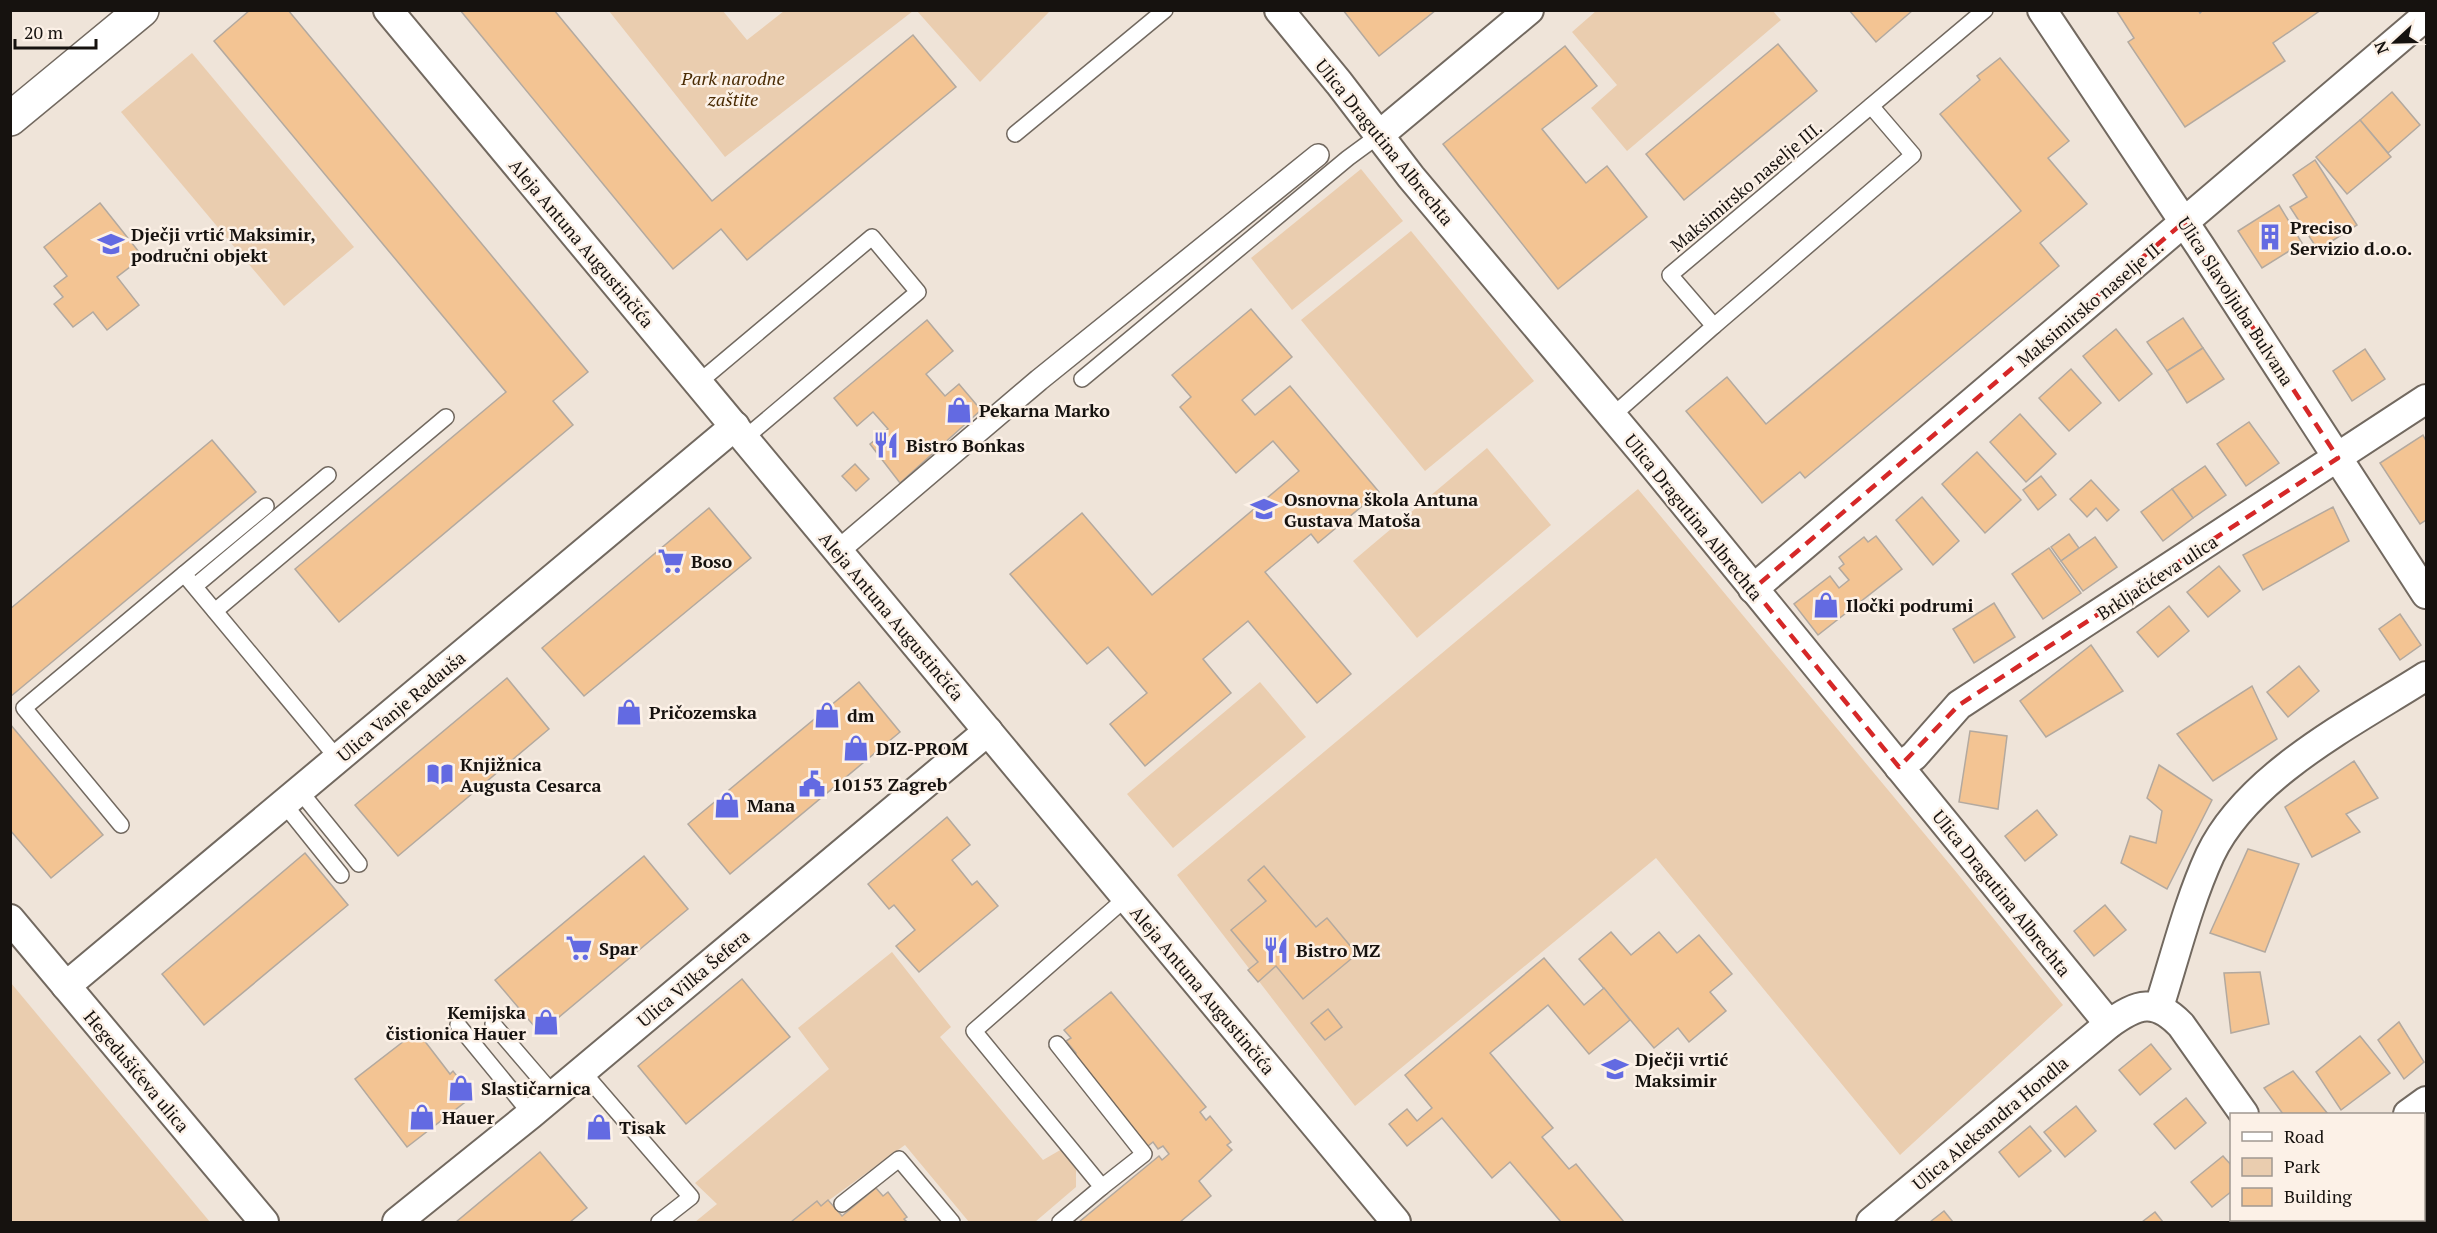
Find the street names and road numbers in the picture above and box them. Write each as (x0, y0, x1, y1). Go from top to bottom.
street label: Ulica Dragutina Albrechta (1310, 54, 1460, 230)
street label: Maksimirsko naselje III. (1665, 115, 1827, 257)
street label: Aleja Antuna Augustinčića (504, 154, 660, 332)
street label: Ulica Slavoljuba Bulvana (2172, 212, 2300, 390)
street label: Maksimirsko naselje II. (2012, 234, 2168, 372)
street label: Ulica Dragutina Albrechta (1619, 429, 1769, 605)
street label: Aleja Antuna Augustinčića (814, 527, 970, 705)
street label: Brkljačićeva ulica (2092, 529, 2222, 625)
street label: Ulica Vanje Radauša (332, 645, 470, 767)
street label: Ulica Dragutina Albrechta (1927, 805, 2077, 981)
street label: Aleja Antuna Augustinčića (1125, 901, 1281, 1079)
street label: Ulica Vilka Šefera (632, 924, 754, 1032)
street label: Hegedušićeva ulica (79, 1005, 195, 1137)
street label: Ulica Aleksandra Hondla (1907, 1051, 2073, 1195)

